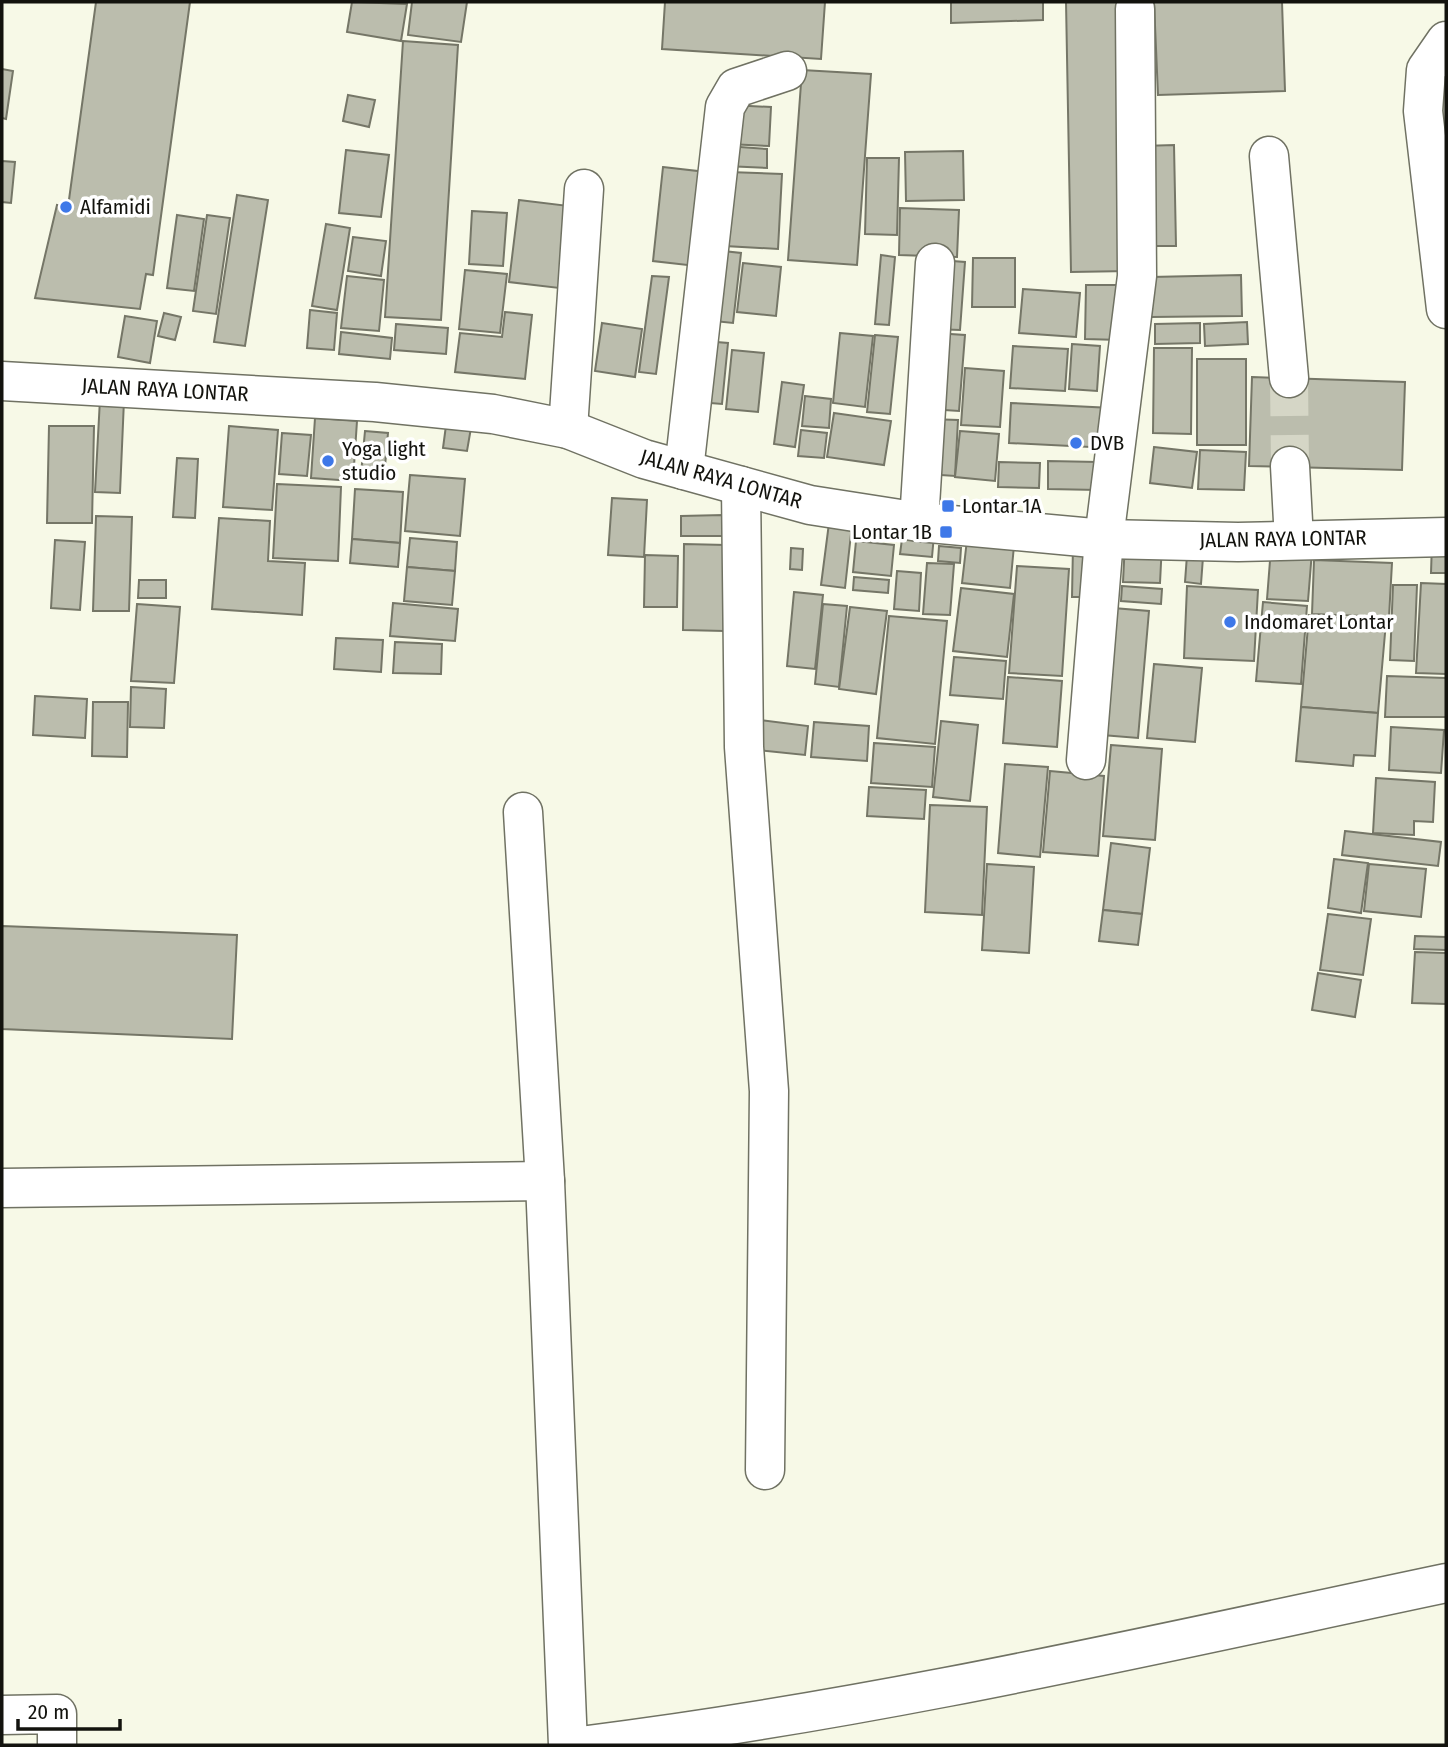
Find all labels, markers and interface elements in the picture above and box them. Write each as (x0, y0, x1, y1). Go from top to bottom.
place label: Alfamidi (80, 194, 151, 220)
marker: Alfamidi (58, 199, 74, 215)
street label: JALAN RAYA LONTAR (81, 373, 250, 407)
place label: DVB (1090, 430, 1124, 456)
marker: DVB (1068, 435, 1084, 451)
place label: Yoga light studio (342, 436, 426, 486)
street label: JALAN RAYA LONTAR (637, 443, 805, 515)
marker: Yoga light studio (320, 453, 336, 469)
place label: Lontar 1A (962, 493, 1041, 519)
marker: Lontar 1A (940, 498, 956, 514)
place label: Lontar 1B (852, 519, 932, 545)
marker: Lontar 1B (938, 524, 954, 540)
street label: JALAN RAYA LONTAR (1199, 525, 1367, 553)
place label: Indomaret Lontar (1244, 609, 1394, 635)
marker: Indomaret Lontar (1222, 614, 1238, 630)
scale bar (18, 1688, 119, 1732)
text: 20 m (28, 1699, 69, 1725)

